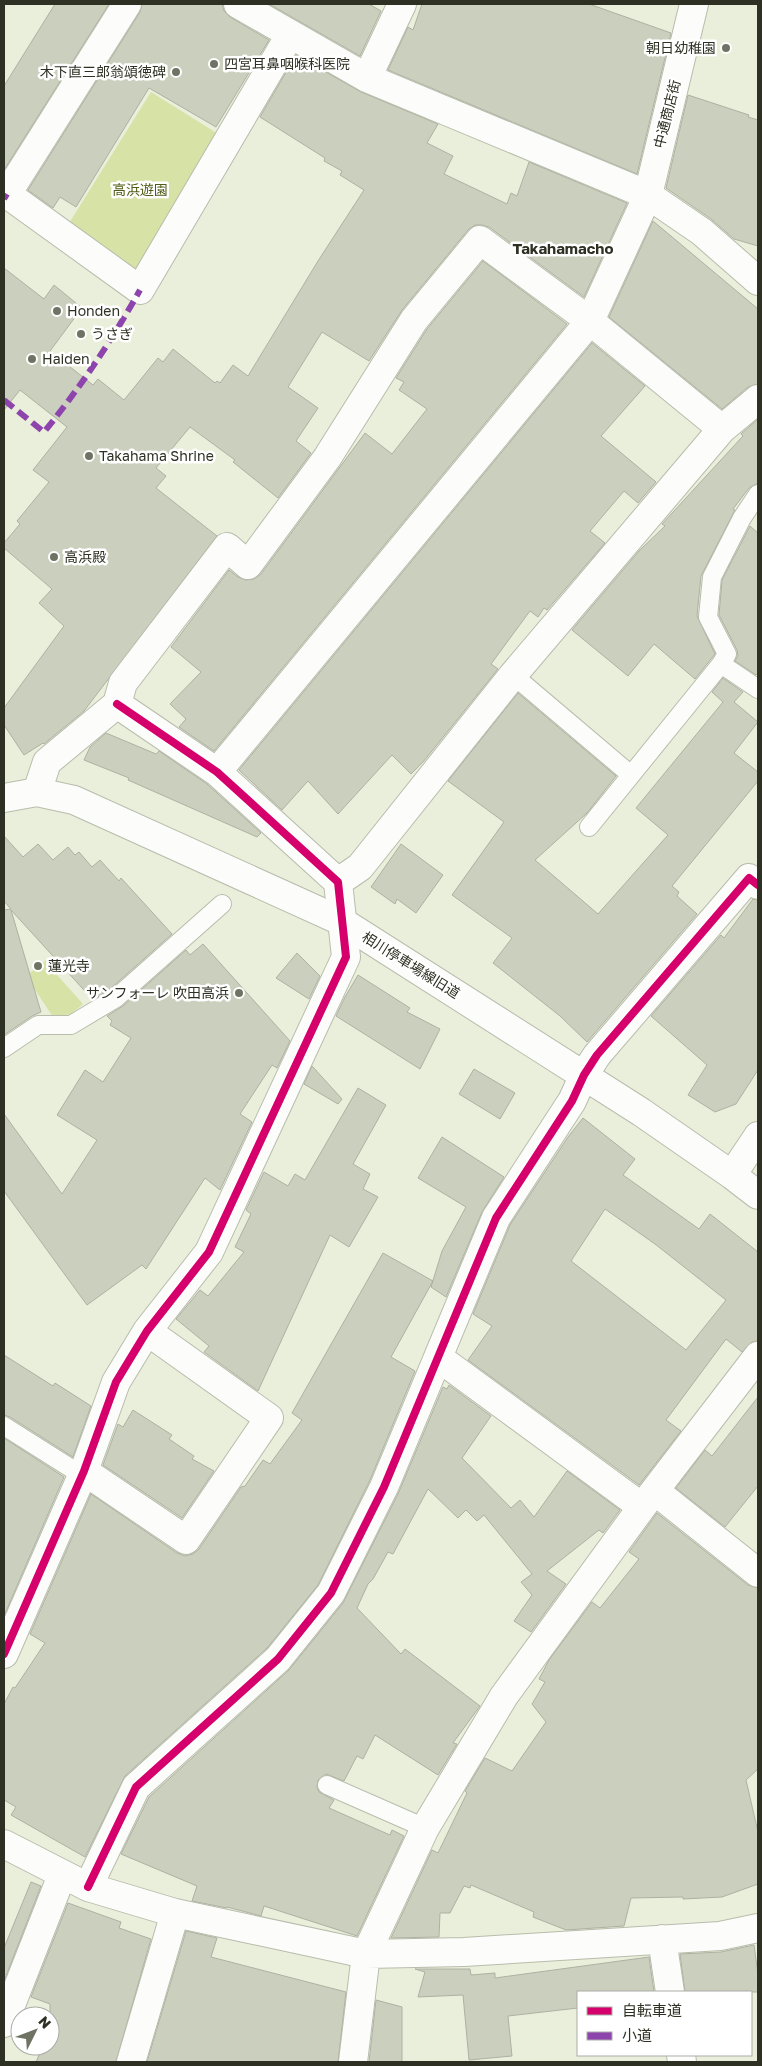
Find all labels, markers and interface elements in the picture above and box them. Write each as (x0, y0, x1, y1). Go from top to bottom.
place label: 朝日幼稚園 (646, 39, 716, 56)
marker: 朝日幼稚園 (720, 42, 732, 54)
place label: 四宮耳鼻咽喉科医院 (224, 55, 350, 72)
marker: 四宮耳鼻咽喉科医院 (208, 58, 220, 70)
place label: 木下直三郎翁頌徳碑 (40, 63, 166, 80)
marker: 木下直三郎翁頌徳碑 (170, 66, 182, 78)
street label: 中通商店街 (650, 78, 683, 150)
park label: 高浜遊園 (112, 181, 168, 198)
district label: Takahamacho (513, 239, 613, 257)
place label: Honden (67, 302, 120, 319)
marker: Honden (51, 305, 63, 317)
place label: うさぎ (91, 325, 133, 342)
marker: うさぎ (75, 328, 87, 340)
place label: Haiden (42, 350, 90, 367)
marker: Haiden (26, 353, 38, 365)
place label: Takahama Shrine (99, 447, 214, 464)
marker: Takahama Shrine (83, 450, 95, 462)
place label: 高浜殿 (64, 548, 106, 565)
marker: 高浜殿 (48, 551, 60, 563)
street label: 相川停車場線旧道 (359, 928, 463, 1001)
place label: 蓮光寺 (48, 957, 90, 974)
marker: 蓮光寺 (32, 960, 44, 972)
place label: サンフォーレ 吹田高浜 (86, 984, 229, 1001)
marker: サンフォーレ 吹田高浜 (233, 987, 245, 999)
legend (577, 1991, 752, 2056)
text: 自転車道 (622, 2001, 682, 2019)
north arrow (10, 2006, 60, 2056)
text: N (35, 2012, 55, 2032)
text: 小道 (622, 2026, 652, 2044)

